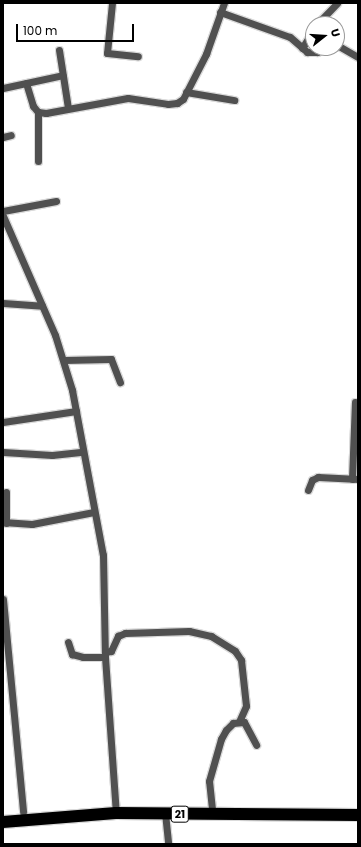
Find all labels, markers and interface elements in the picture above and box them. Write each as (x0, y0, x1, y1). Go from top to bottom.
scale bar (18, 16, 136, 42)
north arrow (305, 16, 345, 56)
text: 100 m (23, 22, 57, 39)
text: U (327, 27, 344, 39)
road number: 21 (170, 805, 190, 823)

